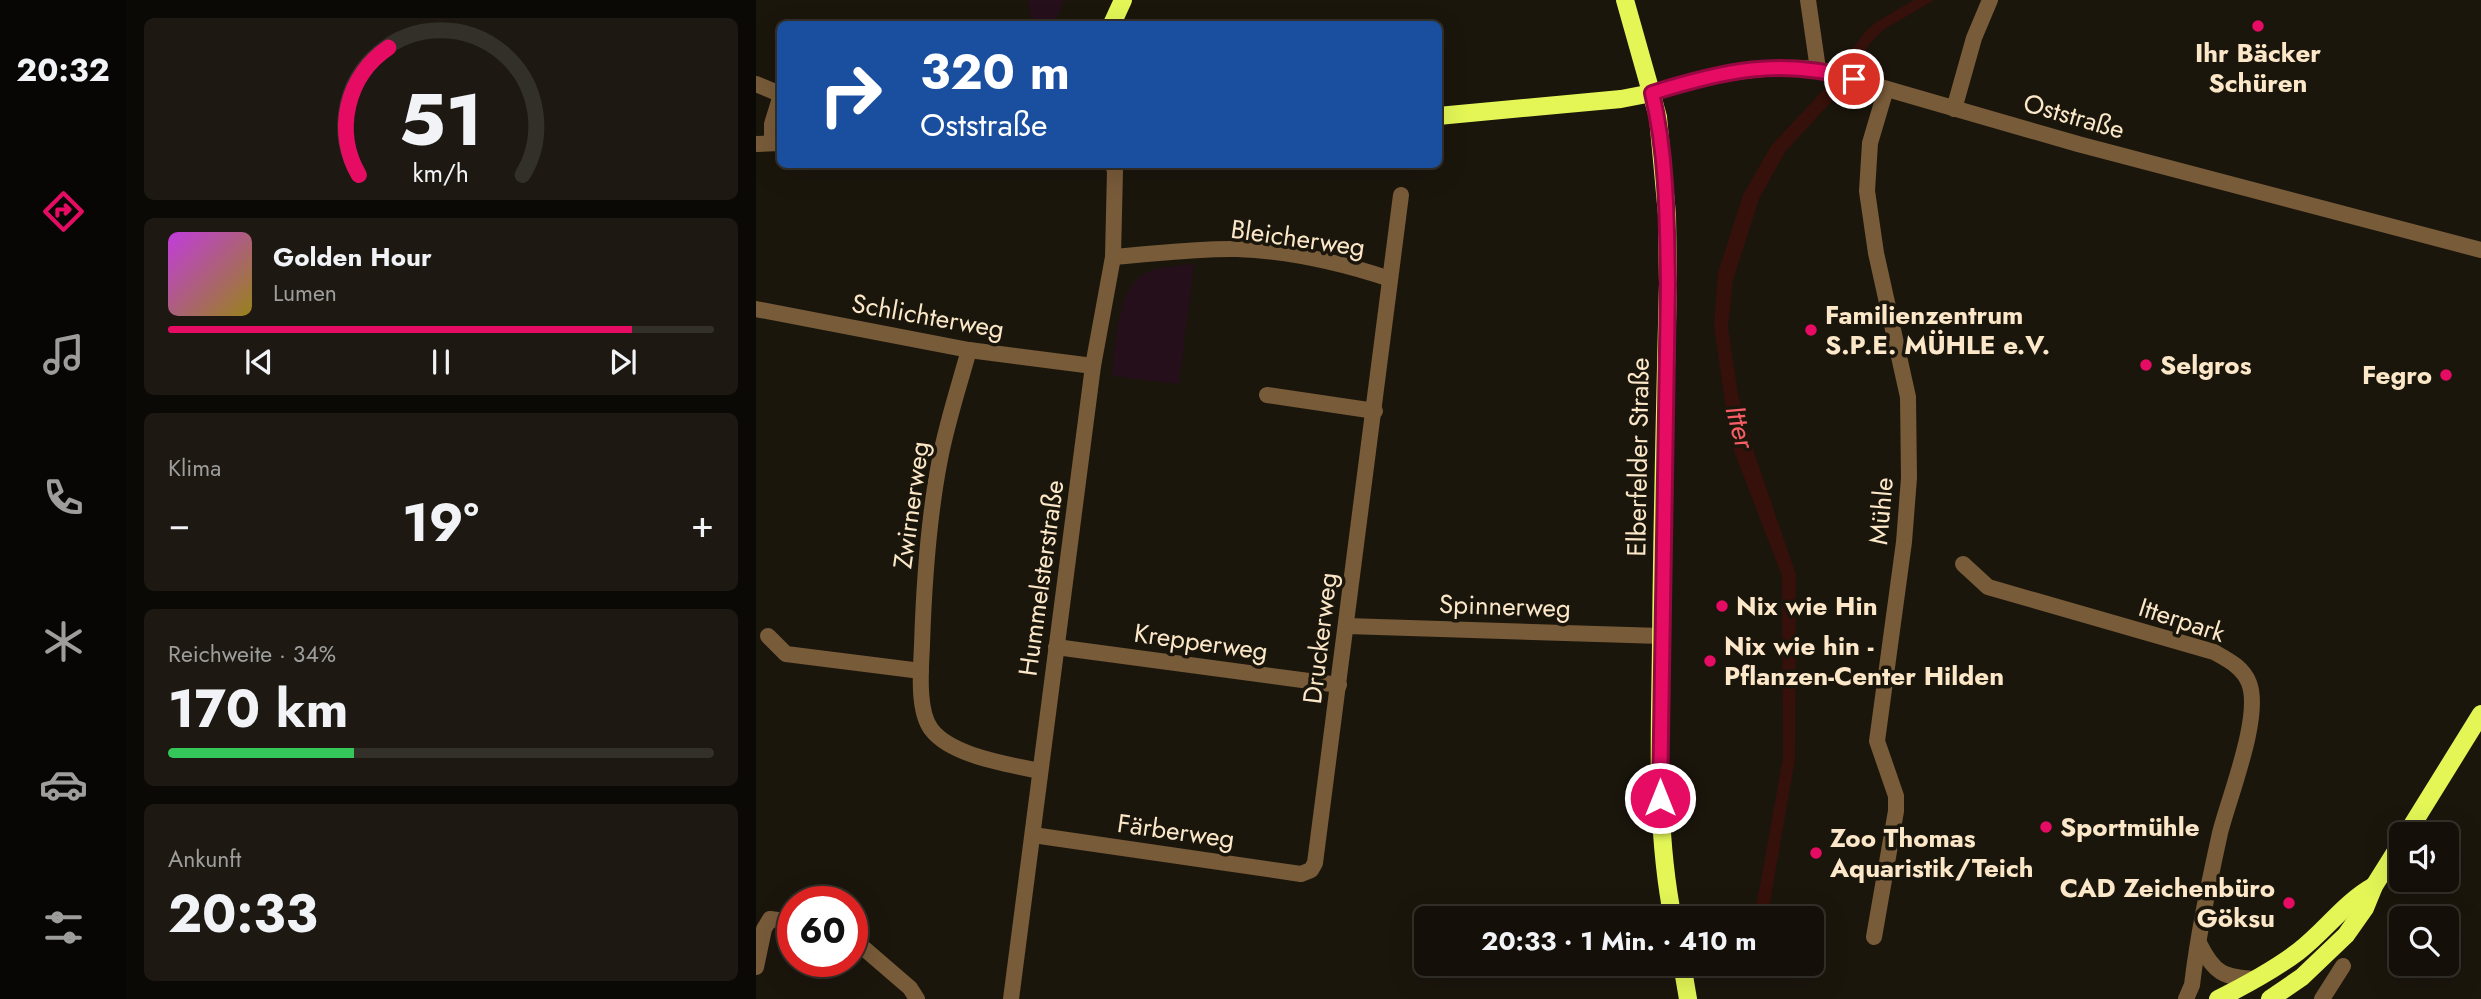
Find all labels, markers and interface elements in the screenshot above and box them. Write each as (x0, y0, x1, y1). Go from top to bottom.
marker: Ihr Bäcker Schüren (2250, 18, 2266, 34)
place label: Ihr Bäcker Schüren (2195, 34, 2321, 102)
text: 320 m (920, 37, 1070, 107)
text: 20:32 (16, 47, 110, 93)
icon: right (805, 49, 896, 140)
pin (1824, 49, 1884, 109)
icon: arrive (1835, 60, 1873, 98)
text: 51 (399, 67, 483, 172)
street label: Oststraße (2019, 83, 2129, 149)
text: Oststraße (920, 102, 1047, 148)
text: km/h (413, 155, 469, 191)
icon: directions (39, 187, 88, 236)
street label: Bleicherweg (1228, 210, 1368, 266)
text: Golden Hour (273, 238, 432, 276)
text: Lumen (273, 276, 337, 310)
street label: Schlichterweg (849, 284, 1007, 348)
place label: Familienzentrum S.P.E. MÜHLE e.V. (1825, 296, 2050, 364)
marker: Familienzentrum S.P.E. MÜHLE e.V. (1803, 322, 1819, 338)
icon: music (39, 330, 88, 379)
icon: previous (240, 343, 278, 381)
icon: pause (422, 343, 460, 381)
icon: next (604, 343, 642, 381)
place label: Selgros (2160, 346, 2252, 384)
place label: Fegro (2362, 356, 2432, 394)
street label: Elberfelder Straße (1617, 357, 1659, 557)
marker: Selgros (2138, 357, 2154, 373)
marker: Fegro (2438, 367, 2454, 383)
water label: Itter (1715, 401, 1766, 455)
street label: Zwirnerweg (883, 439, 939, 571)
text: Klima (168, 451, 221, 485)
icon: phone (39, 473, 88, 522)
street label: Mühle (1859, 476, 1903, 546)
street label: Hummelsterstraße (1008, 478, 1074, 678)
text: 19° (402, 485, 479, 561)
text: − (168, 496, 190, 551)
text: + (691, 496, 714, 551)
street label: Druckerweg (1293, 570, 1347, 706)
street label: Spinnerweg (1439, 585, 1571, 627)
place label: Nix wie Hin (1736, 587, 1878, 625)
street label: Itterpark (2134, 588, 2231, 652)
marker: Nix wie Hin (1714, 598, 1730, 614)
street label: Krepperweg (1132, 614, 1270, 670)
icon: climate (39, 617, 88, 666)
place label: Nix wie hin - Pflanzen-Center Hilden (1724, 627, 2004, 695)
text: Reichweite · 34% (168, 637, 336, 671)
marker: Nix wie hin - Pflanzen-Center Hilden (1702, 653, 1718, 669)
text: 170 km (168, 671, 349, 747)
icon: car (39, 760, 88, 809)
position arrow (1623, 761, 1697, 835)
street label: Färberweg (1115, 804, 1237, 858)
place label: Sportmühle (2060, 808, 2200, 846)
place label: Zoo Thomas Aquaristik/Teich (1829, 819, 2034, 887)
marker: Sportmühle (2038, 819, 2054, 835)
map controls (2389, 822, 2459, 976)
button: sound (2389, 822, 2459, 892)
text: Ankunft (168, 842, 241, 876)
marker: Zoo Thomas Aquaristik/Teich (1808, 845, 1824, 861)
place label: CAD Zeichenbüro Göksu (2060, 869, 2275, 937)
text: 20:33 (168, 876, 318, 952)
speed limit sign: 60 (777, 886, 868, 977)
marker: CAD Zeichenbüro Göksu (2281, 895, 2297, 911)
icon: filters (39, 903, 88, 952)
button: search (2389, 906, 2459, 976)
text: 20:33 · 1 Min. · 410 m (1481, 922, 1757, 960)

